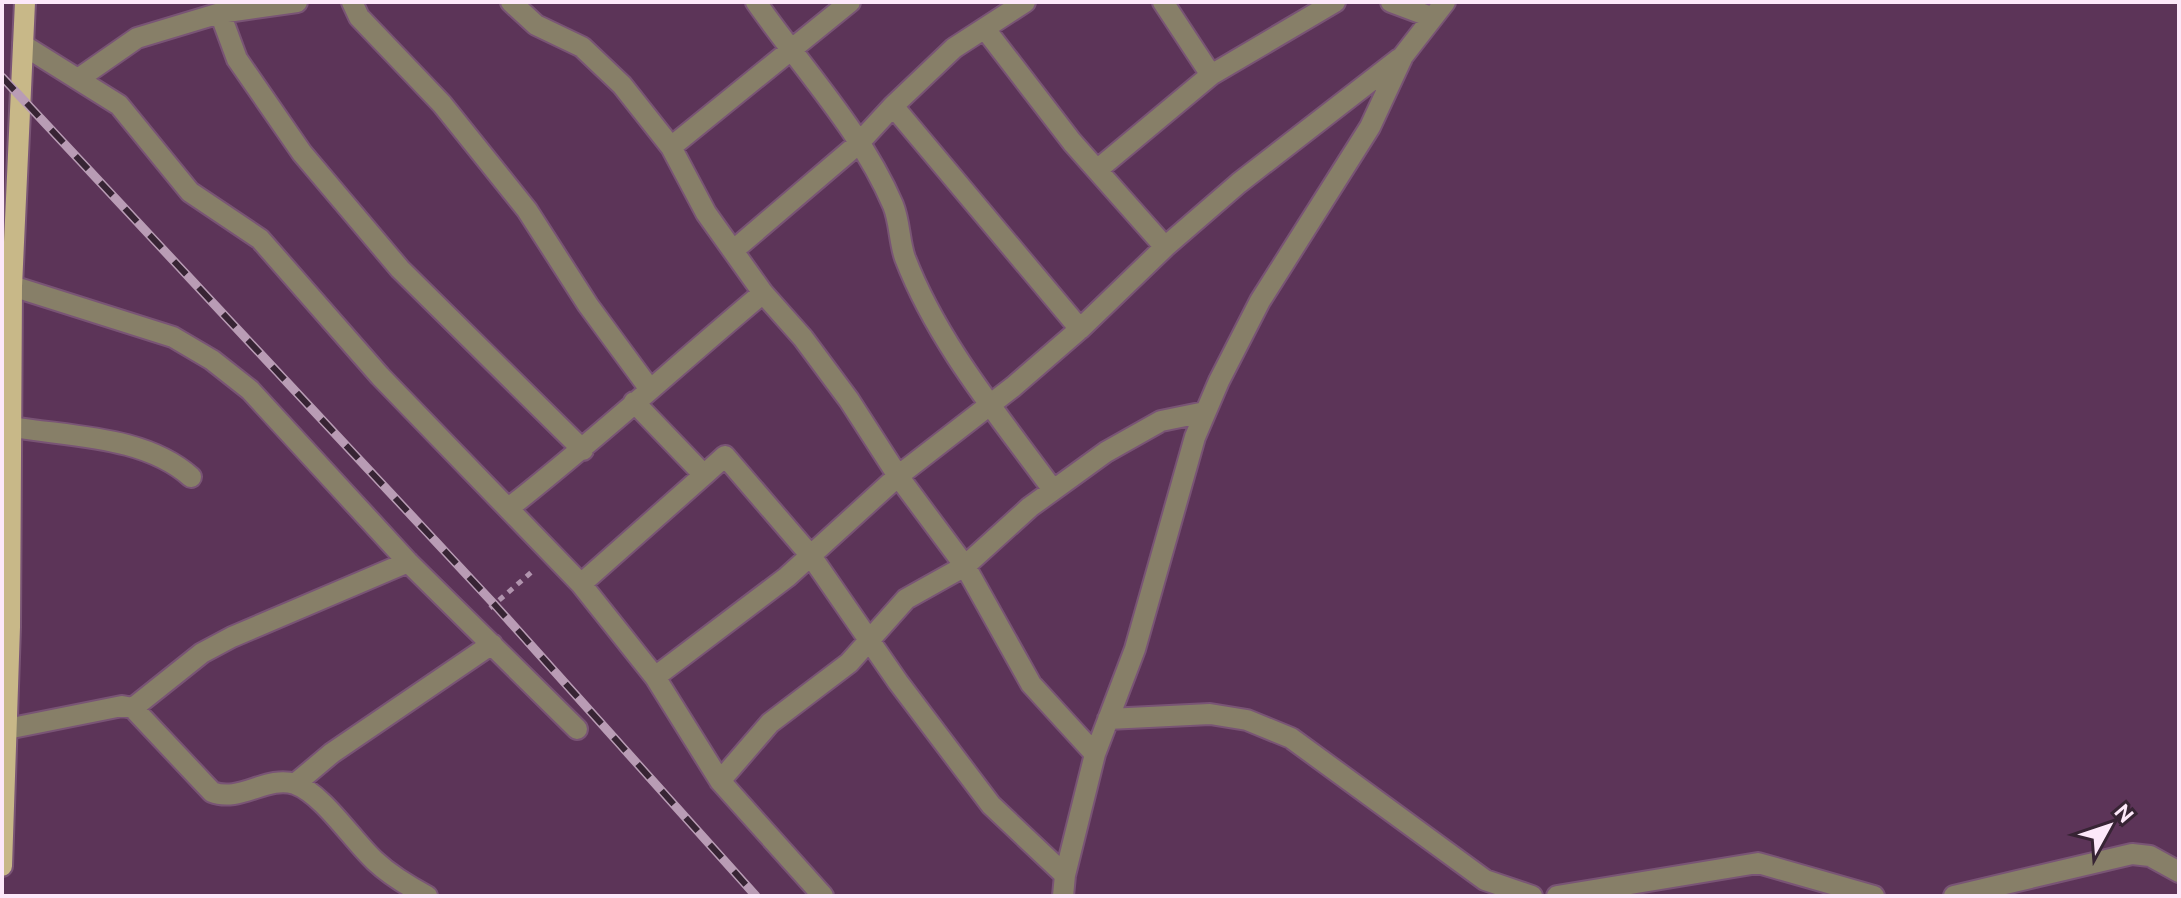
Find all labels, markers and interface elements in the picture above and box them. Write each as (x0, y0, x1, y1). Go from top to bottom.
north arrow (2069, 786, 2149, 866)
text: N (2110, 798, 2140, 827)

